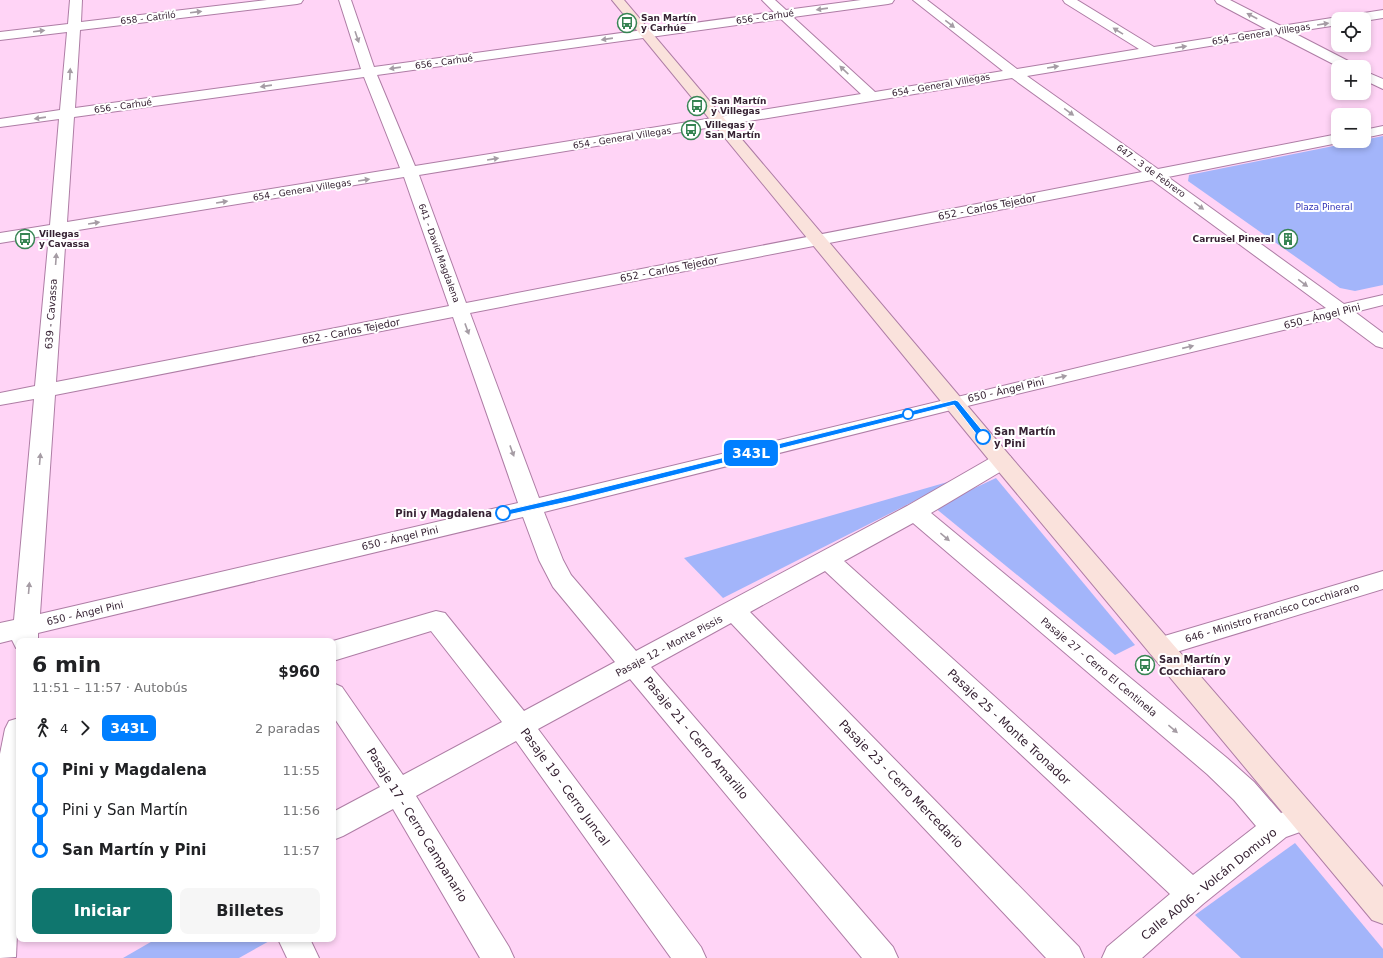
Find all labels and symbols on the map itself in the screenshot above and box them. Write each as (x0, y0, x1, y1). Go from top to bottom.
one-way arrow (816, 6, 828, 12)
street label: 656 - Carhué (735, 8, 795, 26)
one-way arrow (190, 9, 202, 16)
street label: 658 - Catriló (120, 10, 177, 26)
bus stop icon: San Martín y Carhúe (616, 12, 638, 34)
place label: San Martín y Carhúe (641, 13, 696, 33)
one-way arrow (1246, 13, 1258, 20)
one-way arrow (945, 20, 956, 28)
one-way arrow (1317, 20, 1329, 26)
street label: 654 - General Villegas (1211, 21, 1311, 47)
one-way arrow (1112, 27, 1123, 34)
one-way arrow (33, 28, 45, 35)
one-way arrow (354, 31, 360, 43)
one-way arrow (601, 36, 613, 42)
one-way arrow (1175, 43, 1187, 49)
street label: 656 - Carhué (414, 53, 474, 71)
one-way arrow (1047, 64, 1059, 70)
one-way arrow (389, 65, 401, 71)
one-way arrow (839, 66, 848, 75)
one-way arrow (67, 67, 73, 80)
street label: 654 - General Villegas (891, 71, 991, 99)
one-way arrow (260, 83, 272, 89)
bus stop icon: San Martín y Villegas (686, 95, 708, 117)
place label: San Martín y Villegas (711, 96, 766, 116)
street label: 656 - Carhué (93, 97, 153, 115)
one-way arrow (1063, 108, 1074, 116)
one-way arrow (34, 115, 46, 121)
bus stop icon: Villegas y San Martín (680, 119, 702, 141)
place label: Villegas y San Martín (705, 120, 760, 140)
street label: 654 - General Villegas (572, 125, 672, 151)
street label: 647 - 3 de Febrero (1115, 143, 1188, 200)
one-way arrow (487, 156, 499, 162)
street label: 654 - General Villegas (252, 177, 352, 203)
one-way arrow (358, 177, 370, 183)
street label: 652 - Carlos Tejedor (937, 192, 1038, 222)
one-way arrow (216, 199, 228, 205)
street label: 641 - David Magdalena (416, 202, 462, 304)
one-way arrow (1193, 202, 1204, 210)
park label: Plaza Pineral (1295, 202, 1353, 212)
one-way arrow (88, 220, 100, 226)
bus stop icon: Villegas y Cavassa (14, 228, 36, 250)
building icon: Carrusel Pineral (1277, 228, 1299, 250)
place label: Villegas y Cavassa (39, 229, 89, 249)
place label: Carrusel Pineral (1193, 234, 1274, 244)
one-way arrow (52, 253, 59, 265)
street label: 652 - Carlos Tejedor (619, 254, 720, 284)
street label: 639 - Cavassa (43, 278, 59, 350)
one-way arrow (1298, 279, 1308, 287)
street label: 650 - Ángel Pini (1282, 300, 1361, 331)
street label: 652 - Carlos Tejedor (301, 316, 402, 346)
one-way arrow (464, 323, 470, 335)
one-way arrow (1182, 344, 1194, 350)
one-way arrow (1055, 374, 1068, 380)
street label: 650 - Ángel Pini (966, 375, 1045, 404)
unlabelled marker (902, 408, 914, 420)
place label: San Martín y Pini (994, 426, 1056, 449)
marker: San Martín y Pini (975, 429, 991, 445)
line badge: 343L (723, 440, 779, 466)
one-way arrow (509, 445, 515, 457)
one-way arrow (36, 453, 43, 465)
marker: Pini y Magdalena (495, 505, 511, 521)
place label: Pini y Magdalena (395, 508, 492, 519)
street label: 650 - Ángel Pini (360, 523, 439, 552)
one-way arrow (939, 533, 950, 542)
street label: 646 - Ministro Francisco Cocchiararo (1184, 581, 1360, 645)
one-way arrow (26, 582, 32, 594)
street label: 650 - Ángel Pini (45, 598, 124, 627)
street label: Pasaje 12 - Monte Pissis (614, 613, 724, 679)
street label: Pasaje 27 - Cerro El Centinela (1039, 615, 1159, 719)
bus stop icon: San Martín y Cocchiararo (1134, 654, 1156, 676)
place label: San Martín y Cocchiararo (1159, 654, 1231, 677)
street label: Pasaje 25 - Monte Tronador (945, 666, 1073, 788)
street label: Pasaje 21 - Cerro Amarillo (641, 674, 751, 802)
street label: Pasaje 23 - Cerro Mercedario (836, 717, 966, 851)
one-way arrow (1167, 725, 1178, 734)
street label: Pasaje 19 - Cerro Juncal (518, 726, 612, 848)
street label: Pasaje 17 - Cerro Campanario (364, 746, 470, 904)
street label: Calle A006 - Volcán Domuyo (1138, 825, 1280, 943)

